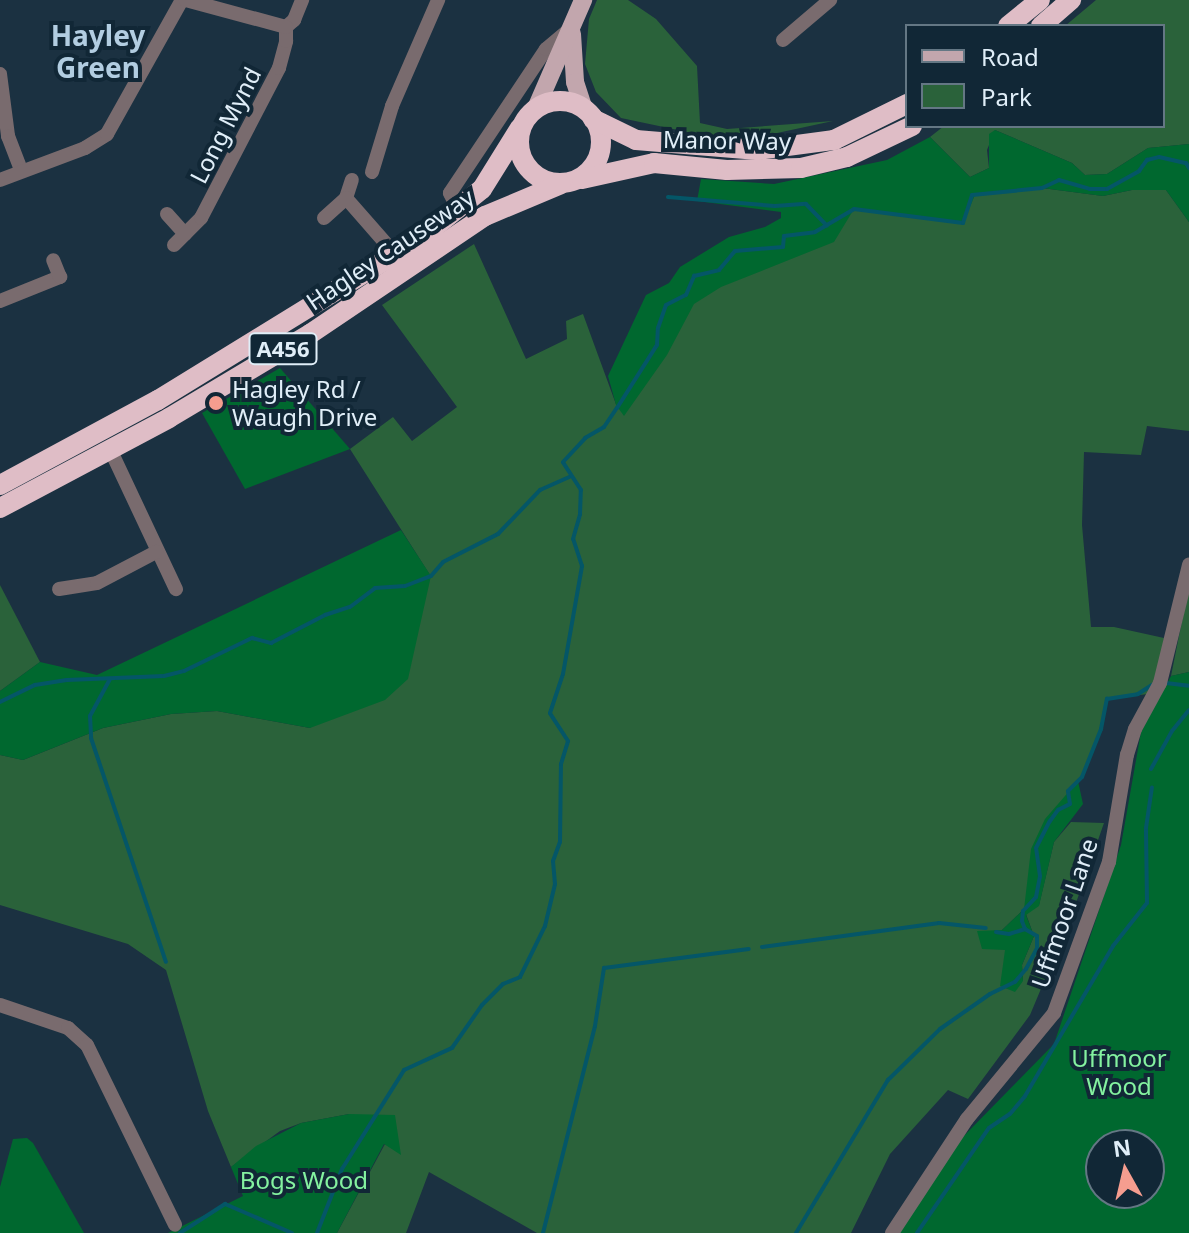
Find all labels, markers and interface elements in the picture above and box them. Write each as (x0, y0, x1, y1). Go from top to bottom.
district label: Hayley Green (51, 18, 145, 84)
legend (905, 24, 1165, 128)
text: Road (981, 40, 1039, 73)
street label: Long Mynd (183, 62, 267, 188)
text: Park (981, 80, 1032, 113)
street label: Manor Way (663, 124, 791, 156)
street label: Hagley Causeway (301, 182, 479, 316)
road number: A456 (247, 331, 319, 367)
place label: Hagley Rd / Waugh Drive (232, 375, 377, 431)
marker: Hagley Rd / Waugh Drive (207, 394, 225, 412)
street label: Uffmoor Lane (1025, 835, 1103, 991)
park label: Uffmoor Wood (1071, 1044, 1167, 1100)
north arrow (1085, 1129, 1165, 1209)
text: N (1111, 1131, 1133, 1163)
park label: Bogs Wood (240, 1166, 368, 1194)

